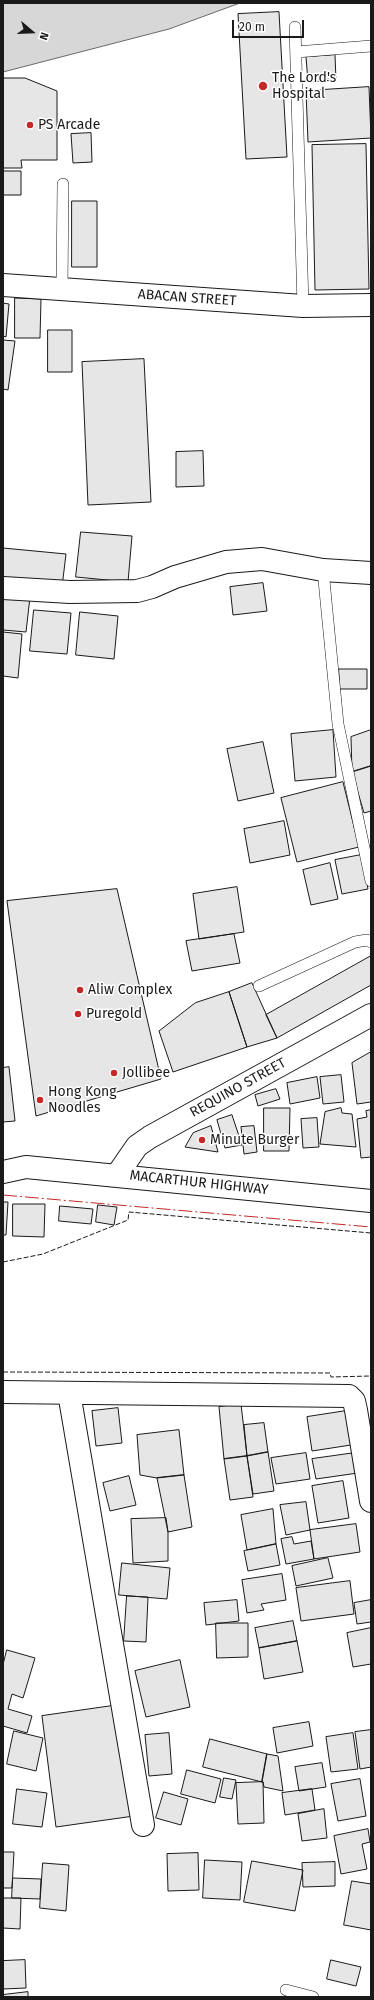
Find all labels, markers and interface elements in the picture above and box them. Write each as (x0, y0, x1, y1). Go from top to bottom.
north arrow (12, 12, 52, 52)
scale bar (234, 12, 306, 38)
text: 20 m (239, 20, 265, 34)
text: N (36, 30, 51, 42)
place label: The Lord's Hospital (272, 70, 336, 102)
marker: The Lord's Hospital (257, 80, 269, 92)
place label: PS Arcade (38, 117, 100, 133)
marker: PS Arcade (25, 120, 35, 130)
street label: ABACAN STREET (137, 286, 237, 310)
place label: Aliw Complex (88, 982, 172, 998)
marker: Aliw Complex (75, 985, 85, 995)
place label: Puregold (86, 1006, 142, 1022)
marker: Puregold (73, 1009, 83, 1019)
street label: REQUINO STREET (187, 1055, 289, 1121)
place label: Jollibee (122, 1065, 170, 1081)
marker: Jollibee (109, 1068, 119, 1078)
place label: Hong Kong Noodles (48, 1084, 117, 1116)
marker: Hong Kong Noodles (35, 1095, 45, 1105)
place label: Minute Burger (210, 1132, 299, 1148)
marker: Minute Burger (197, 1135, 207, 1145)
street label: MACARTHUR HIGHWAY (129, 1167, 269, 1199)

